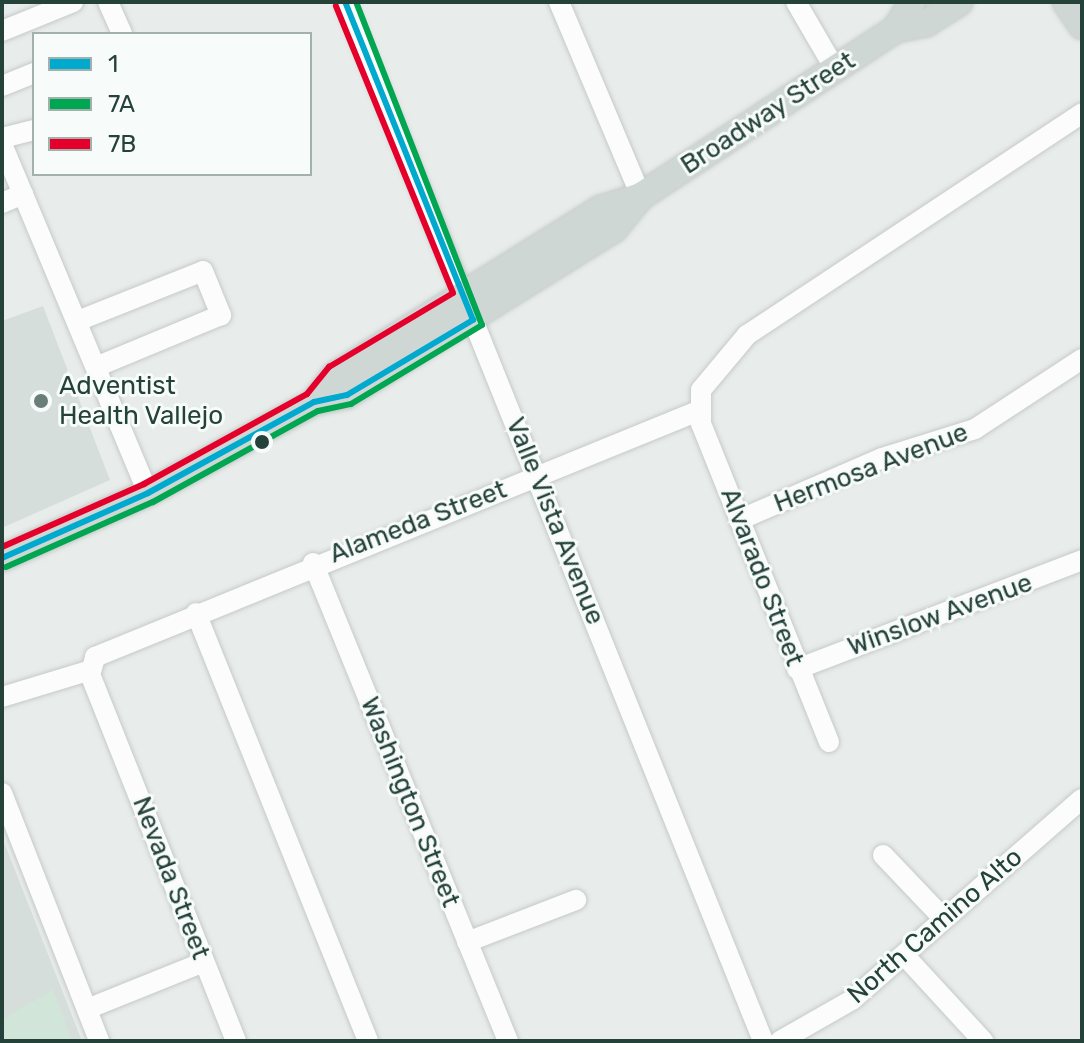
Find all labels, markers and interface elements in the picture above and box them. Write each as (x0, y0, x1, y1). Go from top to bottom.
legend (32, 32, 312, 176)
street label: Broadway Street (675, 45, 861, 181)
text: 1 (108, 50, 118, 78)
text: 7A (108, 90, 135, 118)
text: 7B (108, 130, 136, 158)
place label: Adventist Health Vallejo (59, 370, 224, 432)
marker: Adventist Health Vallejo (30, 390, 52, 412)
street label: Valle Vista Avenue (499, 412, 611, 630)
street label: Hermosa Avenue (769, 417, 973, 519)
unlabelled marker (254, 434, 270, 450)
street label: Alameda Street (325, 474, 511, 570)
street label: Alvarado Street (714, 484, 810, 670)
street label: Winslow Avenue (843, 567, 1037, 663)
street label: Washington Street (354, 692, 466, 912)
street label: Nevada Street (126, 792, 216, 964)
street label: North Camino Alto (841, 841, 1029, 1011)

